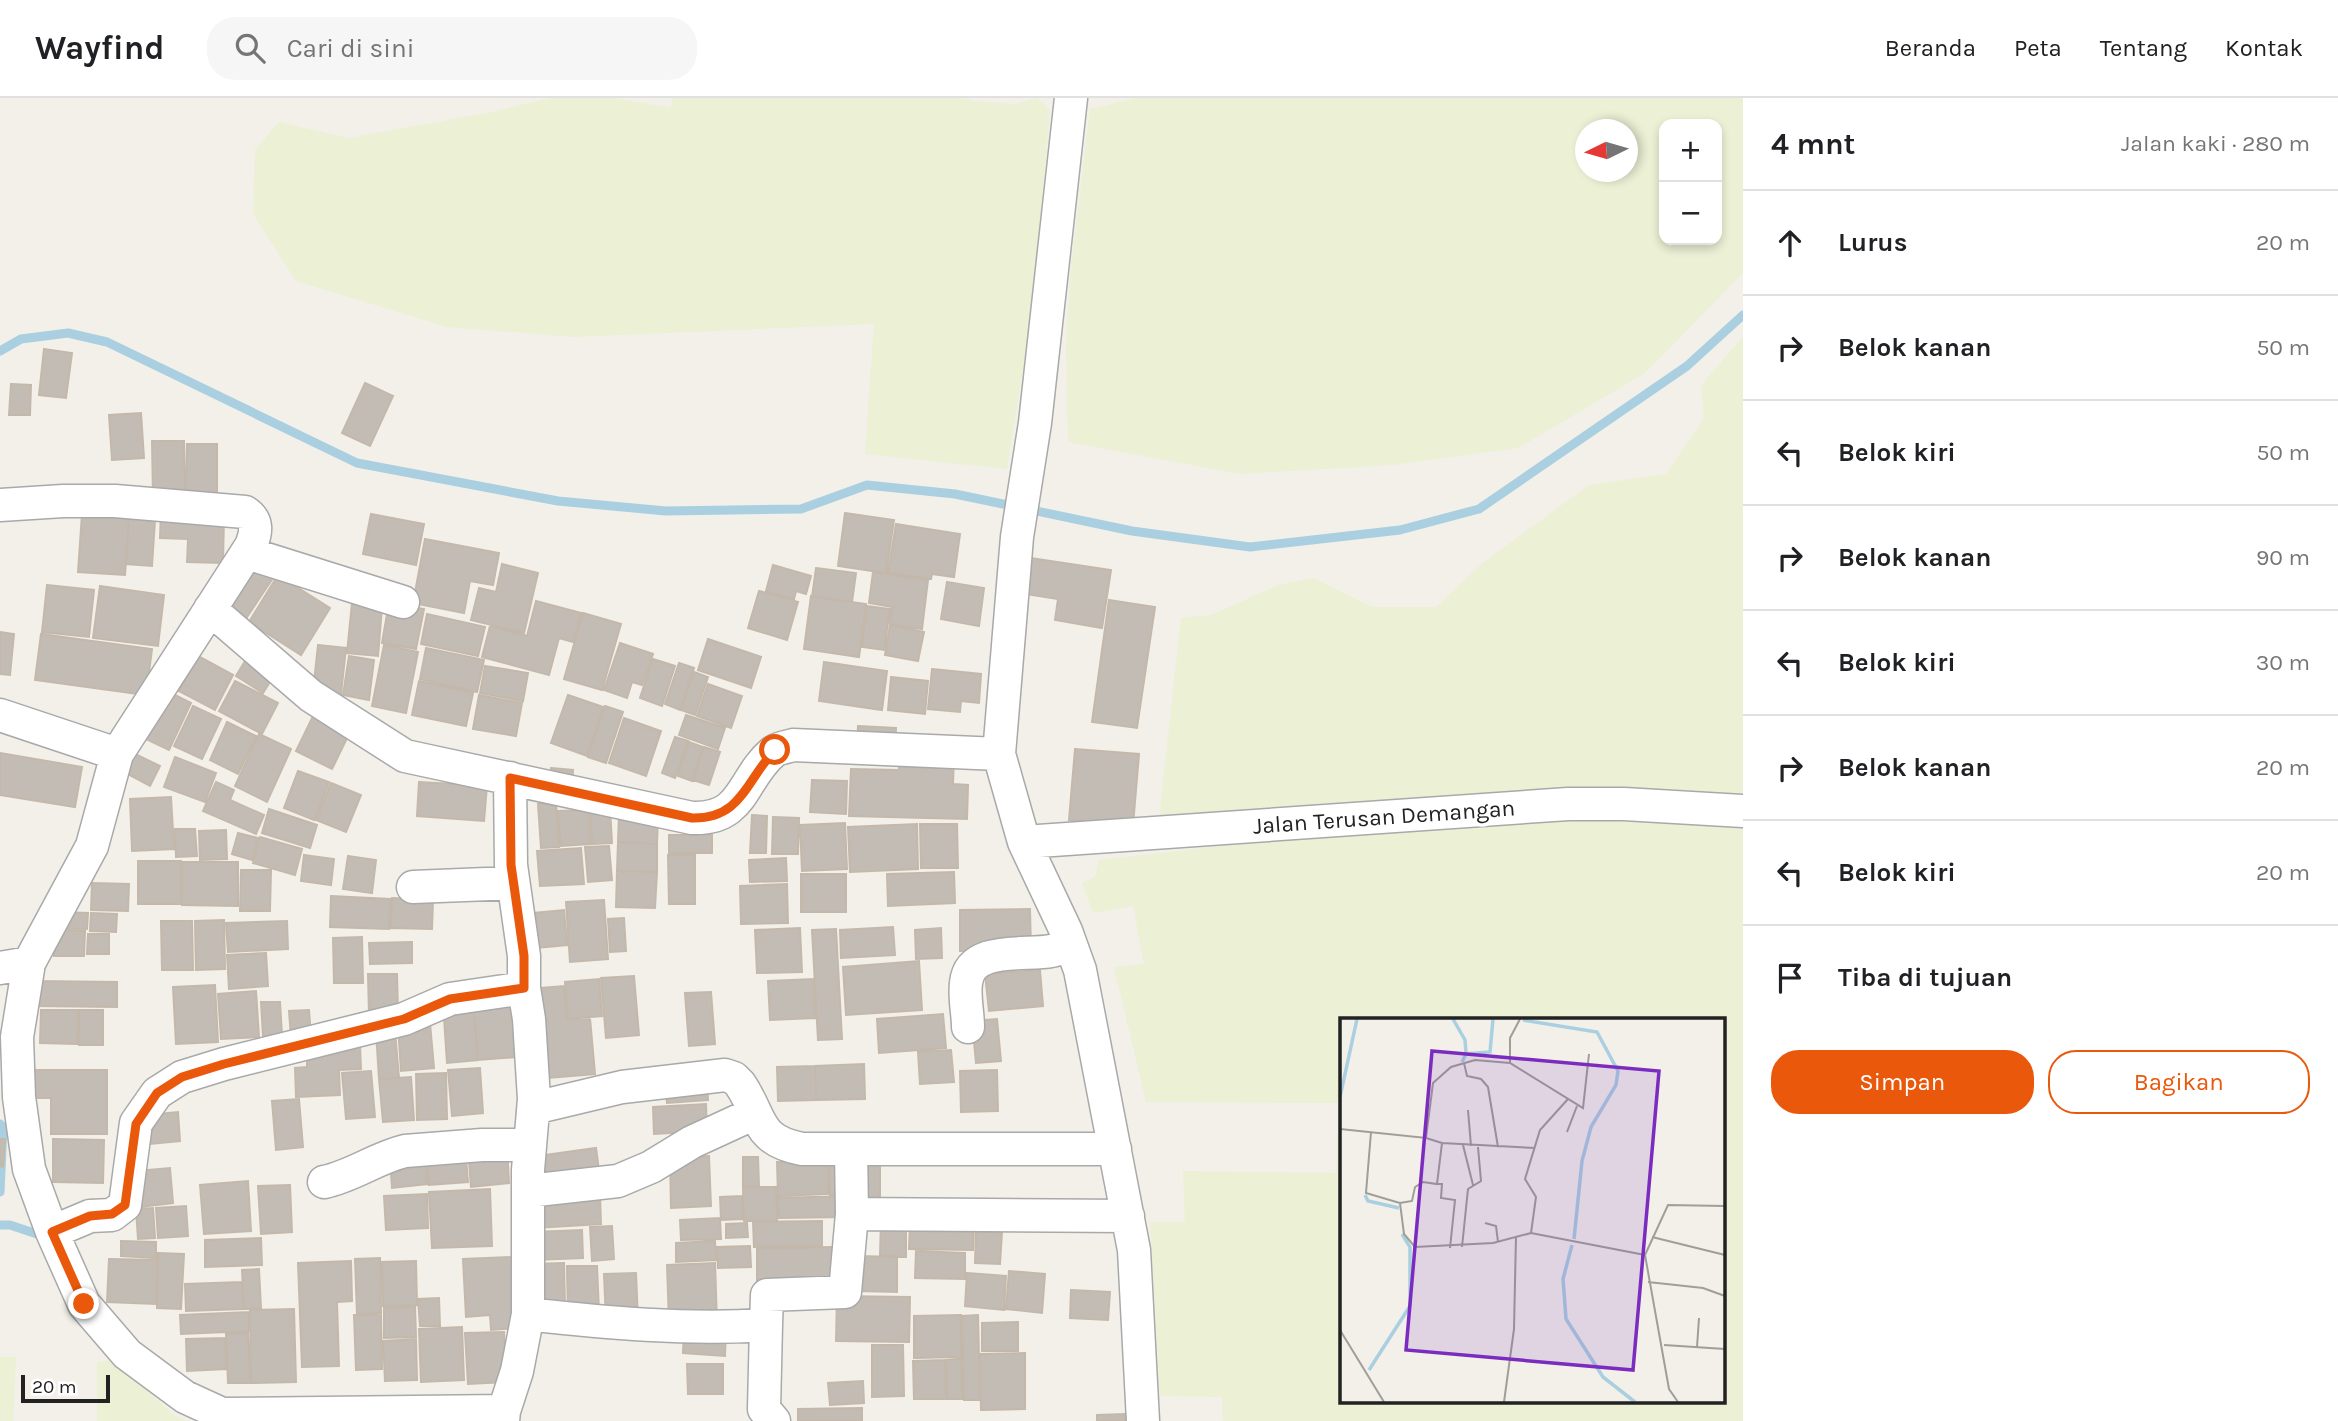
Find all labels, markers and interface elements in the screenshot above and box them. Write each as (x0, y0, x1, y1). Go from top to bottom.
search box (207, 17, 697, 80)
text: Wayfind (35, 29, 165, 67)
icon: search (231, 29, 269, 67)
text: Cari di sini (287, 33, 414, 64)
text: Beranda (1885, 34, 1976, 62)
text: Peta (2014, 34, 2062, 62)
text: Tentang (2100, 34, 2187, 62)
text: Kontak (2225, 34, 2303, 62)
north arrow (1575, 119, 1638, 182)
map controls (1659, 119, 1722, 245)
button: + (1659, 119, 1722, 182)
text: 4 mnt (1771, 126, 1855, 162)
text: Jalan kaki · 280 m (2121, 130, 2310, 157)
button: − (1659, 182, 1722, 245)
icon: ahead (1771, 224, 1809, 262)
text: Lurus (1838, 227, 1907, 258)
text: 20 m (2256, 229, 2310, 256)
icon: right (1771, 329, 1809, 367)
text: Belok kanan (1838, 332, 1991, 363)
text: 50 m (2256, 334, 2310, 361)
icon: left (1771, 434, 1809, 472)
text: Belok kiri (1838, 437, 1956, 468)
text: 50 m (2256, 439, 2310, 466)
icon: right (1771, 539, 1809, 577)
text: Belok kanan (1838, 542, 1991, 573)
text: 90 m (2256, 544, 2310, 571)
icon: left (1771, 644, 1809, 682)
text: Belok kiri (1838, 647, 1956, 678)
text: 30 m (2256, 649, 2310, 676)
route start (759, 734, 790, 765)
icon: right (1771, 749, 1809, 787)
text: Belok kanan (1838, 752, 1991, 783)
text: 20 m (2256, 754, 2310, 781)
street label: Jalan Terusan Demangan (1252, 794, 1516, 840)
icon: left (1771, 854, 1809, 892)
text: Belok kiri (1838, 857, 1956, 888)
text: 20 m (2256, 859, 2310, 886)
icon: arrive (1771, 959, 1809, 997)
text: Tiba di tujuan (1838, 962, 2012, 993)
inset map (1340, 1018, 1726, 1404)
button: Simpan (1771, 1050, 2034, 1114)
button: Bagikan (2048, 1050, 2310, 1114)
route end (68, 1288, 99, 1319)
scale bar (21, 1372, 110, 1404)
text: 20 m (32, 1376, 77, 1398)

